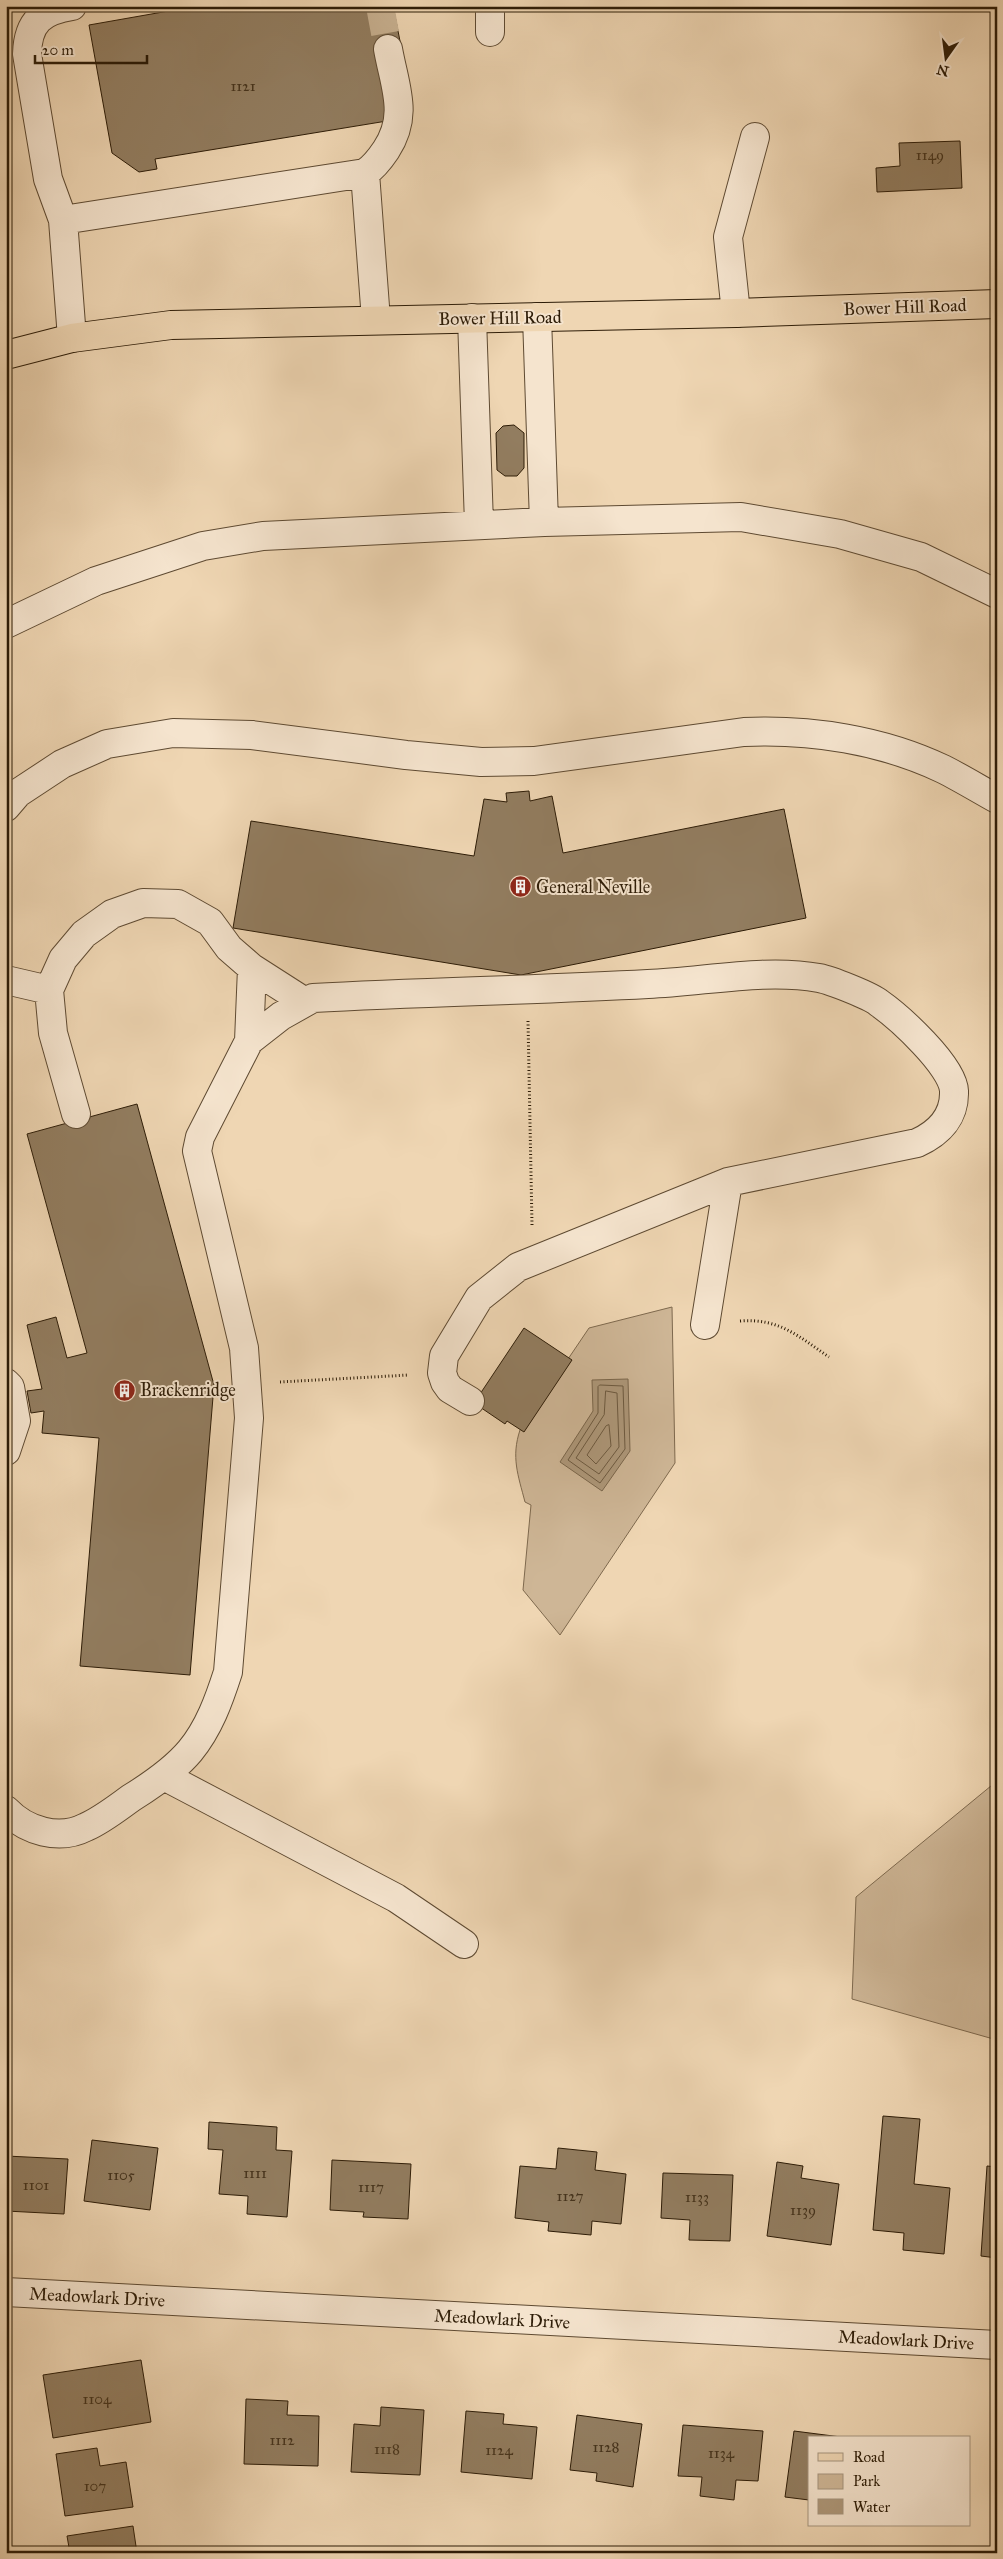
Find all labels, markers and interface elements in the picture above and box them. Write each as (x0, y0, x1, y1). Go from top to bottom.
scale bar (35, 32, 148, 64)
north arrow (920, 32, 970, 82)
text: 20 m (42, 41, 74, 59)
text: N (935, 60, 951, 80)
house number: 1121 (230, 77, 256, 95)
house number: 1149 (916, 146, 944, 164)
street label: Bower Hill Road (843, 294, 967, 320)
street label: Bower Hill Road (438, 306, 562, 330)
building icon: General Neville (508, 875, 532, 899)
place label: General Neville (536, 876, 650, 898)
building icon: Brackenridge (112, 1378, 136, 1402)
place label: Brackenridge (140, 1379, 236, 1402)
house number: 1111 (243, 2164, 267, 2182)
house number: 1105 (107, 2166, 135, 2184)
house number: 1101 (23, 2176, 49, 2194)
house number: 1117 (358, 2178, 384, 2196)
house number: 1127 (557, 2187, 583, 2205)
house number: 1133 (685, 2188, 709, 2206)
house number: 1139 (790, 2201, 816, 2219)
street label: Meadowlark Drive (28, 2282, 166, 2312)
street label: Meadowlark Drive (433, 2304, 571, 2334)
street label: Meadowlark Drive (837, 2325, 975, 2355)
house number: 1104 (83, 2390, 112, 2408)
house number: 1112 (269, 2431, 295, 2449)
legend (808, 2436, 970, 2526)
house number: 1128 (592, 2438, 620, 2456)
house number: 1118 (374, 2440, 400, 2458)
house number: 1124 (485, 2441, 513, 2459)
house number: 1134 (708, 2444, 735, 2462)
text: Road (853, 2448, 885, 2466)
text: Park (853, 2472, 880, 2490)
house number: 107 (84, 2477, 106, 2495)
text: Water (853, 2498, 890, 2516)

